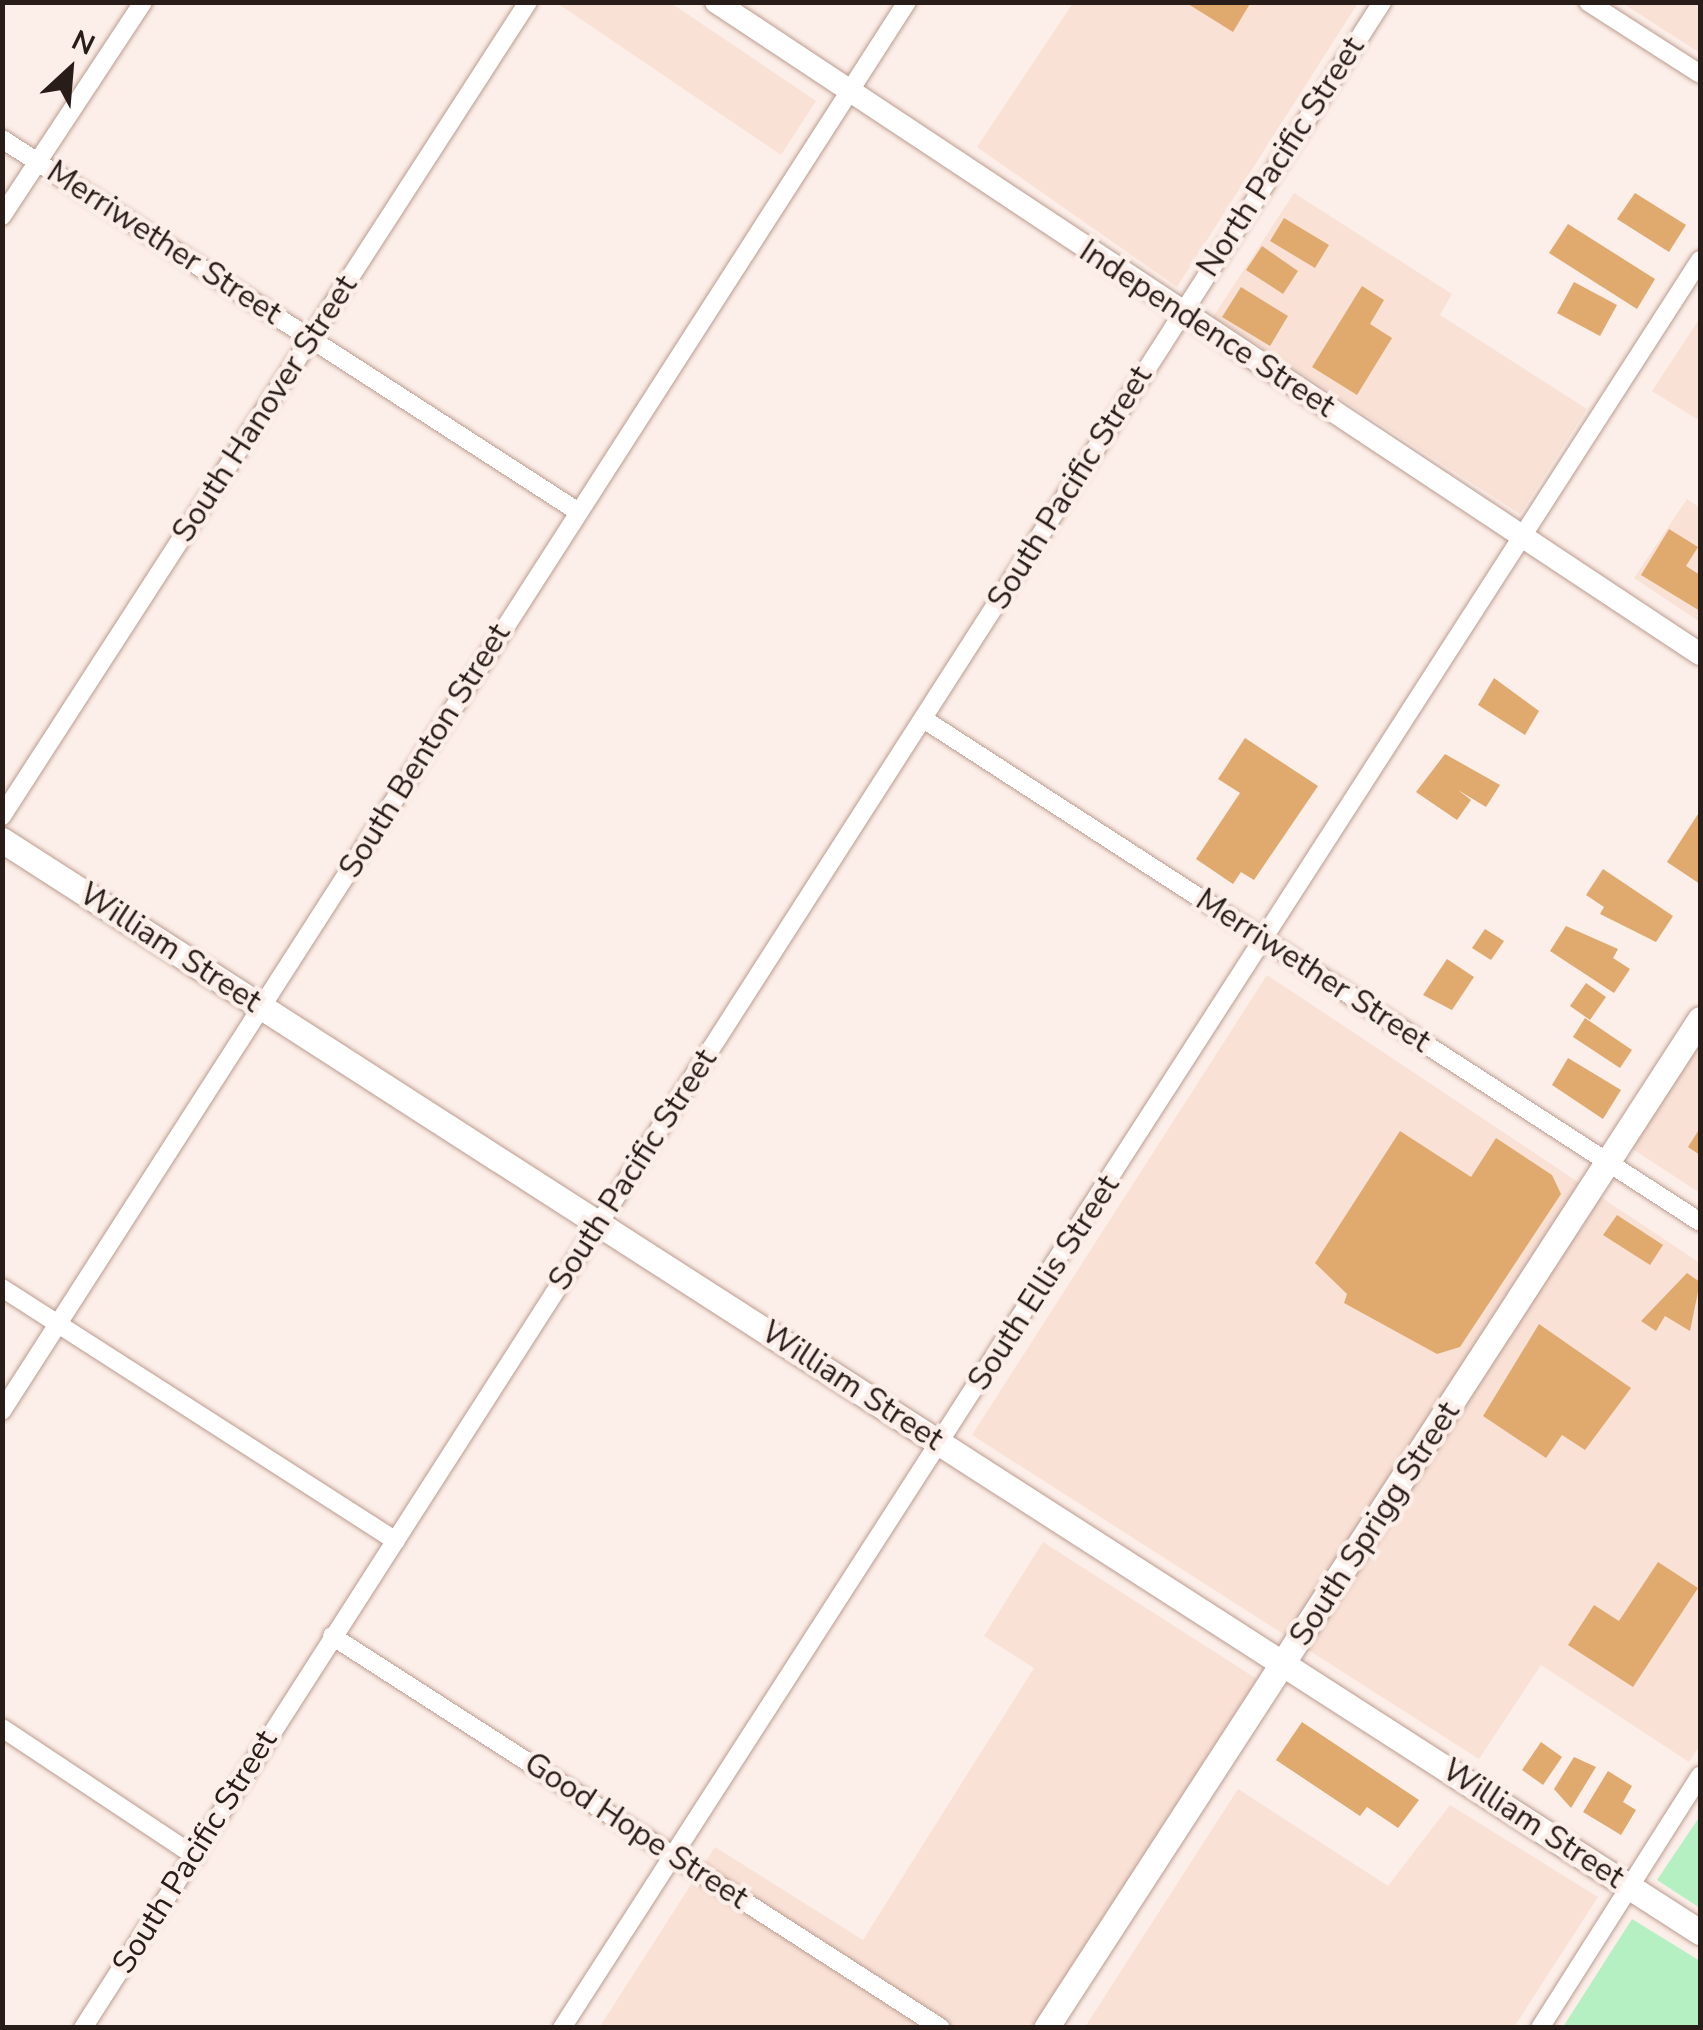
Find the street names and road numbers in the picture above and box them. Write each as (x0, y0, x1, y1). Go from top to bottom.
street label: North Pacific Street (1189, 30, 1373, 284)
street label: Merriwether Street (40, 153, 288, 333)
street label: Independence Street (1072, 232, 1342, 426)
street label: South Hanover Street (164, 268, 366, 550)
street label: South Pacific Street (980, 359, 1160, 617)
street label: South Benton Street (331, 617, 519, 885)
street label: William Street (72, 875, 268, 1021)
street label: Merriwether Street (1189, 881, 1437, 1061)
street label: South Pacific Street (541, 1042, 725, 1298)
street label: South Ellis Street (960, 1168, 1128, 1398)
street label: William Street (754, 1313, 950, 1459)
street label: South Sprigg Street (1282, 1395, 1468, 1653)
street label: South Pacific Street (105, 1723, 285, 1981)
street label: Good Hope Street (517, 1744, 755, 1918)
street label: William Street (1435, 1751, 1631, 1897)

